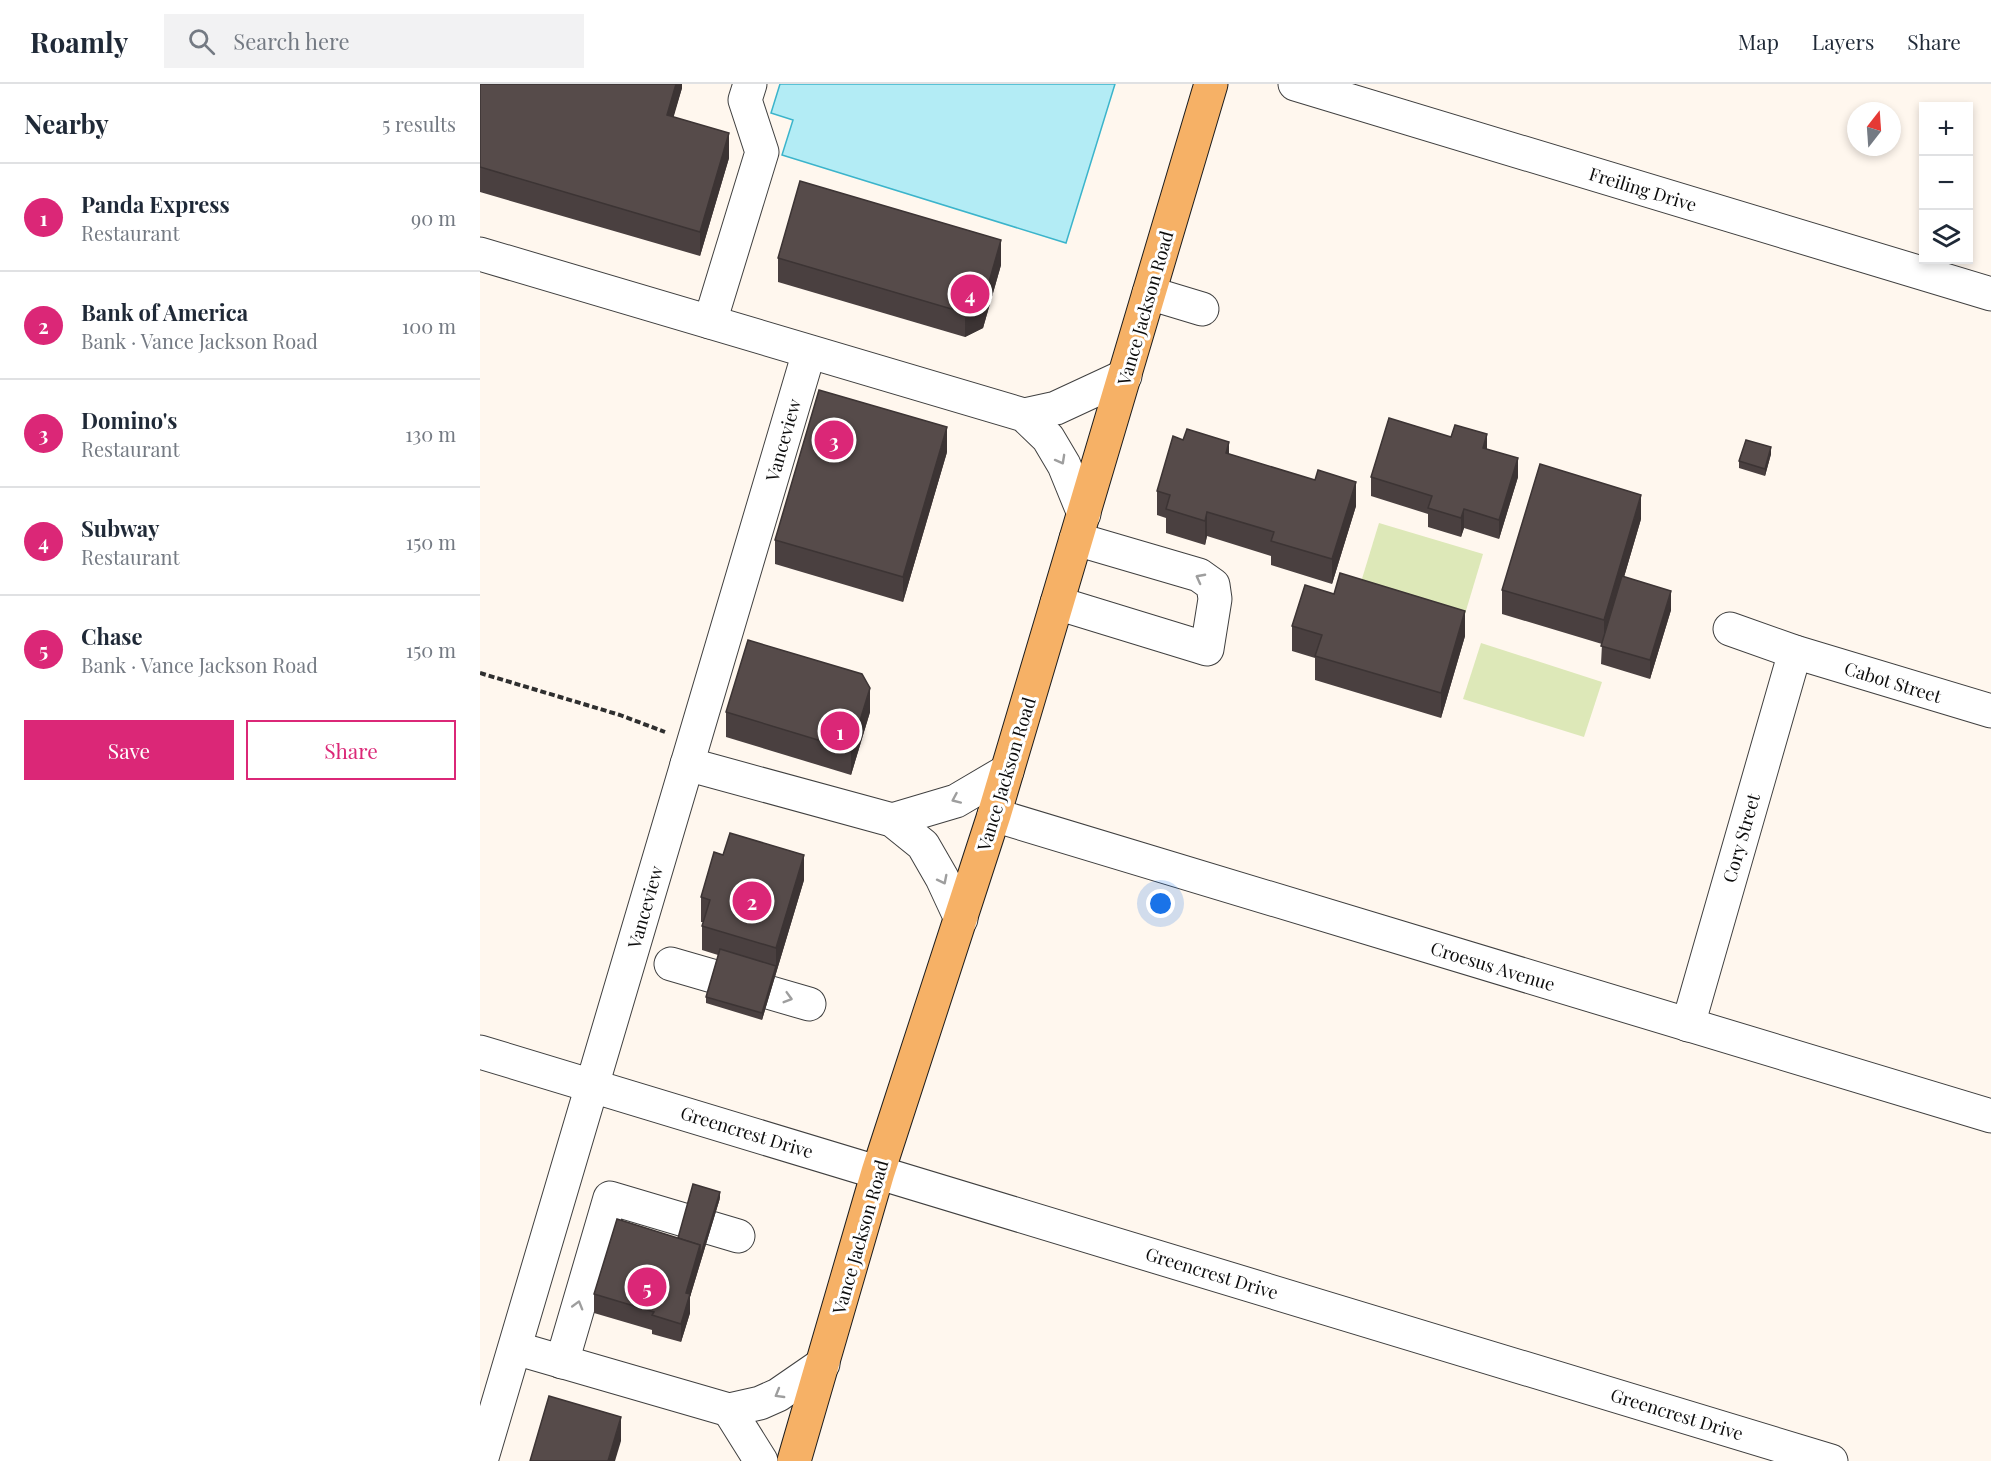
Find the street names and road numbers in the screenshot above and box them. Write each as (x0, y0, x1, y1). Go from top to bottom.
street label: Freiling Drive (1586, 161, 1700, 217)
street label: Vance Jackson Road (1111, 228, 1179, 389)
street label: Vanceview (760, 396, 806, 485)
street label: Cabot Street (1842, 656, 1945, 708)
street label: Vance Jackson Road (971, 694, 1041, 855)
street label: Cory Street (1717, 790, 1765, 885)
street label: Vanceview (622, 863, 668, 952)
street label: Croesus Avenue (1428, 936, 1558, 996)
street label: Greencrest Drive (678, 1100, 816, 1164)
street label: Vance Jackson Road (826, 1157, 894, 1318)
street label: Greencrest Drive (1143, 1241, 1281, 1305)
street label: Greencrest Drive (1608, 1382, 1746, 1446)

